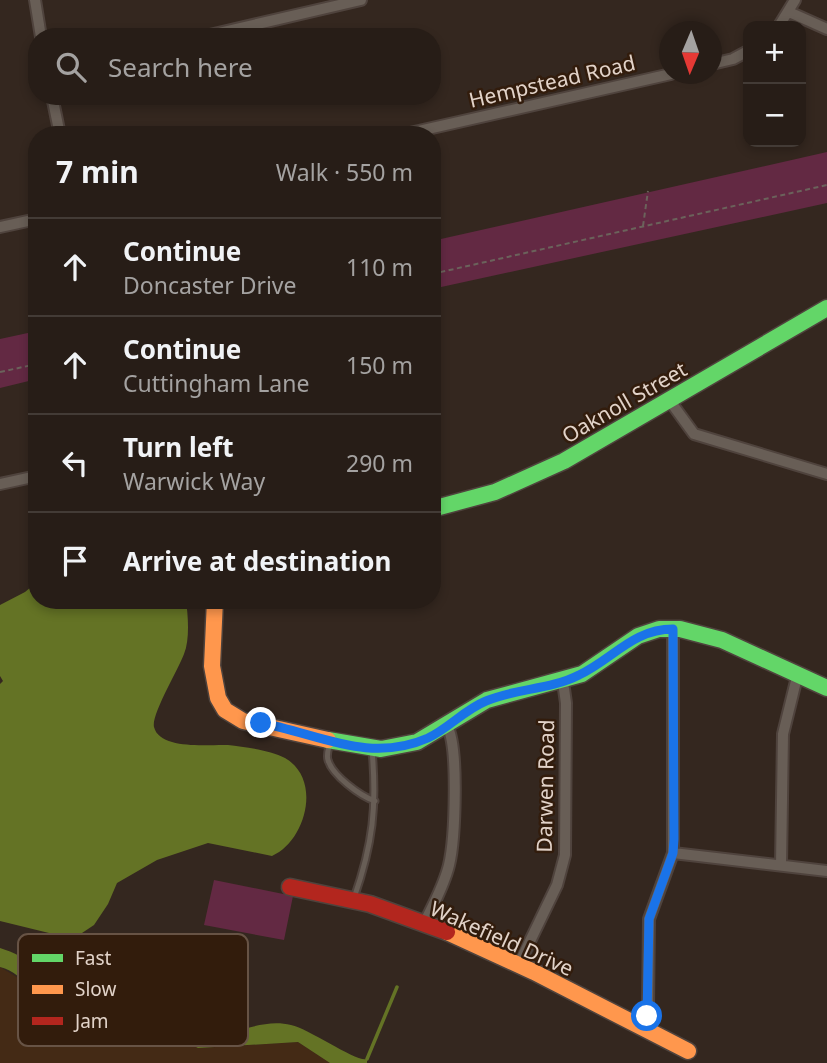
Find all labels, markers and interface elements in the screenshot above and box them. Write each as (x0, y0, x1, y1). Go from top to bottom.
north arrow (659, 21, 722, 84)
map controls (743, 21, 806, 147)
button: + (743, 21, 806, 84)
search box (28, 28, 441, 105)
icon: search (52, 48, 90, 86)
street label: Hempstead Road (466, 48, 638, 114)
text: Search here (108, 49, 253, 85)
button: − (743, 84, 806, 147)
text: 7 min (56, 151, 139, 192)
text: Walk · 550 m (276, 156, 413, 188)
text: Continue (123, 233, 241, 269)
icon: ahead (56, 248, 94, 286)
text: 110 m (346, 251, 413, 283)
text: Doncaster Drive (123, 269, 297, 301)
text: Continue (123, 331, 241, 367)
icon: ahead (56, 346, 94, 384)
text: 150 m (346, 349, 413, 381)
street label: Oaknoll Street (556, 355, 692, 449)
text: Cuttingham Lane (123, 367, 309, 399)
text: Turn left (123, 429, 234, 465)
icon: left (56, 444, 94, 482)
text: 290 m (346, 447, 413, 479)
text: Warwick Way (123, 465, 265, 497)
icon: arrive (56, 542, 94, 580)
text: Arrive at destination (123, 543, 392, 579)
route end (245, 707, 276, 738)
street label: Darwen Road (530, 719, 560, 853)
street label: Wakefield Drive (426, 894, 578, 982)
legend (18, 934, 248, 1046)
text: Fast (75, 945, 112, 971)
text: Slow (75, 976, 116, 1002)
route start (631, 1000, 662, 1031)
text: Jam (73, 1008, 109, 1034)

